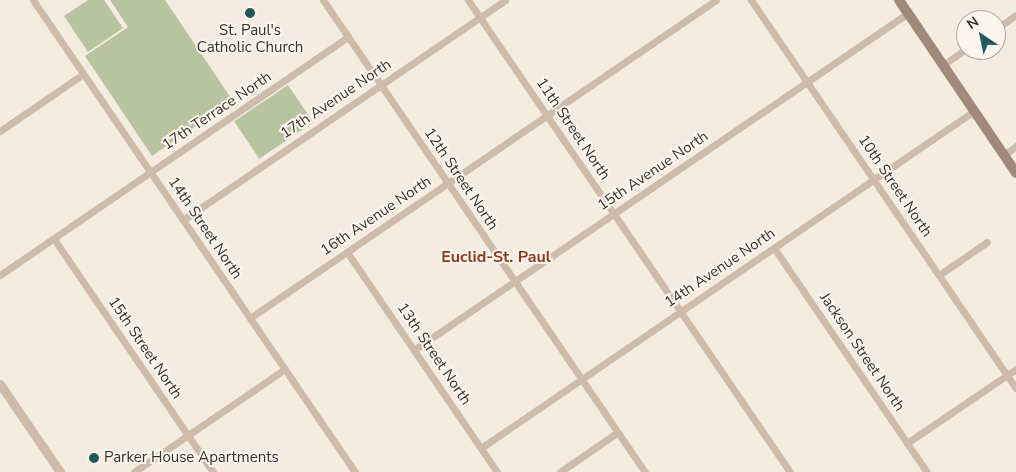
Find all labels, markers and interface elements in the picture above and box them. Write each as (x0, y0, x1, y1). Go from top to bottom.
marker: St. Paul's Catholic Church (244, 7, 256, 19)
north arrow (956, 10, 1006, 60)
text: N (963, 12, 983, 34)
place label: St. Paul's Catholic Church (197, 21, 303, 56)
street label: 17th Avenue North (277, 55, 395, 143)
street label: 17th Terrace North (159, 68, 275, 154)
street label: 11th Street North (532, 74, 614, 184)
street label: 12th Street North (420, 124, 502, 234)
street label: 15th Avenue North (594, 127, 712, 215)
street label: 10th Street North (854, 131, 936, 241)
street label: 16th Avenue North (317, 172, 435, 260)
street label: 14th Street North (164, 173, 246, 283)
street label: 14th Avenue North (661, 224, 779, 312)
district label: Euclid-St. Paul (441, 247, 551, 267)
street label: Jackson Street North (816, 289, 908, 415)
street label: 15th Street North (104, 293, 186, 403)
street label: 13th Street North (393, 299, 475, 409)
place label: Parker House Apartments (104, 449, 279, 467)
marker: Parker House Apartments (88, 452, 100, 464)

